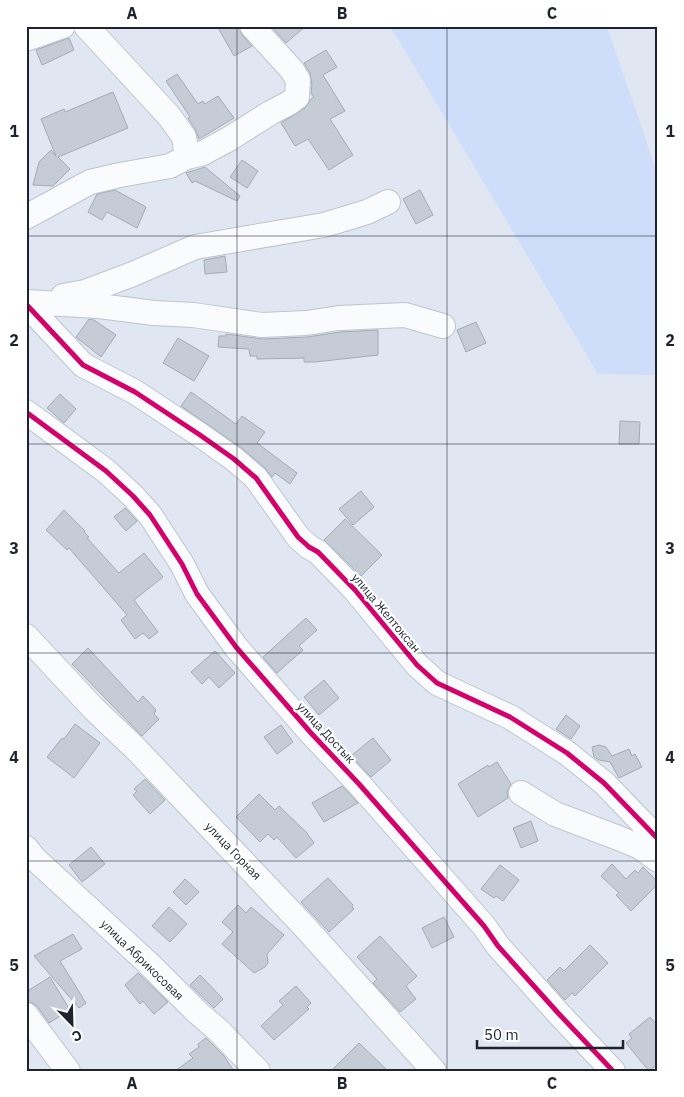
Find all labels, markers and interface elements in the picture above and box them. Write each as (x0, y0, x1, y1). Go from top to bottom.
text: A (127, 3, 138, 23)
text: B (337, 3, 348, 23)
text: C (547, 3, 557, 23)
text: 1 (9, 121, 19, 141)
text: 1 (665, 121, 675, 141)
text: 2 (9, 330, 19, 350)
text: 2 (665, 330, 675, 350)
text: 3 (9, 538, 19, 558)
text: 3 (665, 538, 675, 558)
street label: улица Желтоксан (349, 570, 424, 655)
street label: улица Достык (294, 699, 359, 767)
text: 4 (9, 747, 19, 767)
text: 4 (665, 747, 675, 767)
street label: улица Горная (202, 819, 265, 883)
street label: улица Абрикосовая (98, 916, 187, 1003)
text: 5 (9, 955, 19, 975)
text: 5 (665, 955, 675, 975)
north arrow (48, 1000, 98, 1050)
scale bar (477, 1017, 623, 1049)
text: 50 m (484, 1025, 519, 1044)
text: С (69, 1026, 85, 1046)
text: A (127, 1073, 138, 1093)
text: B (337, 1073, 348, 1093)
text: C (547, 1073, 557, 1093)

